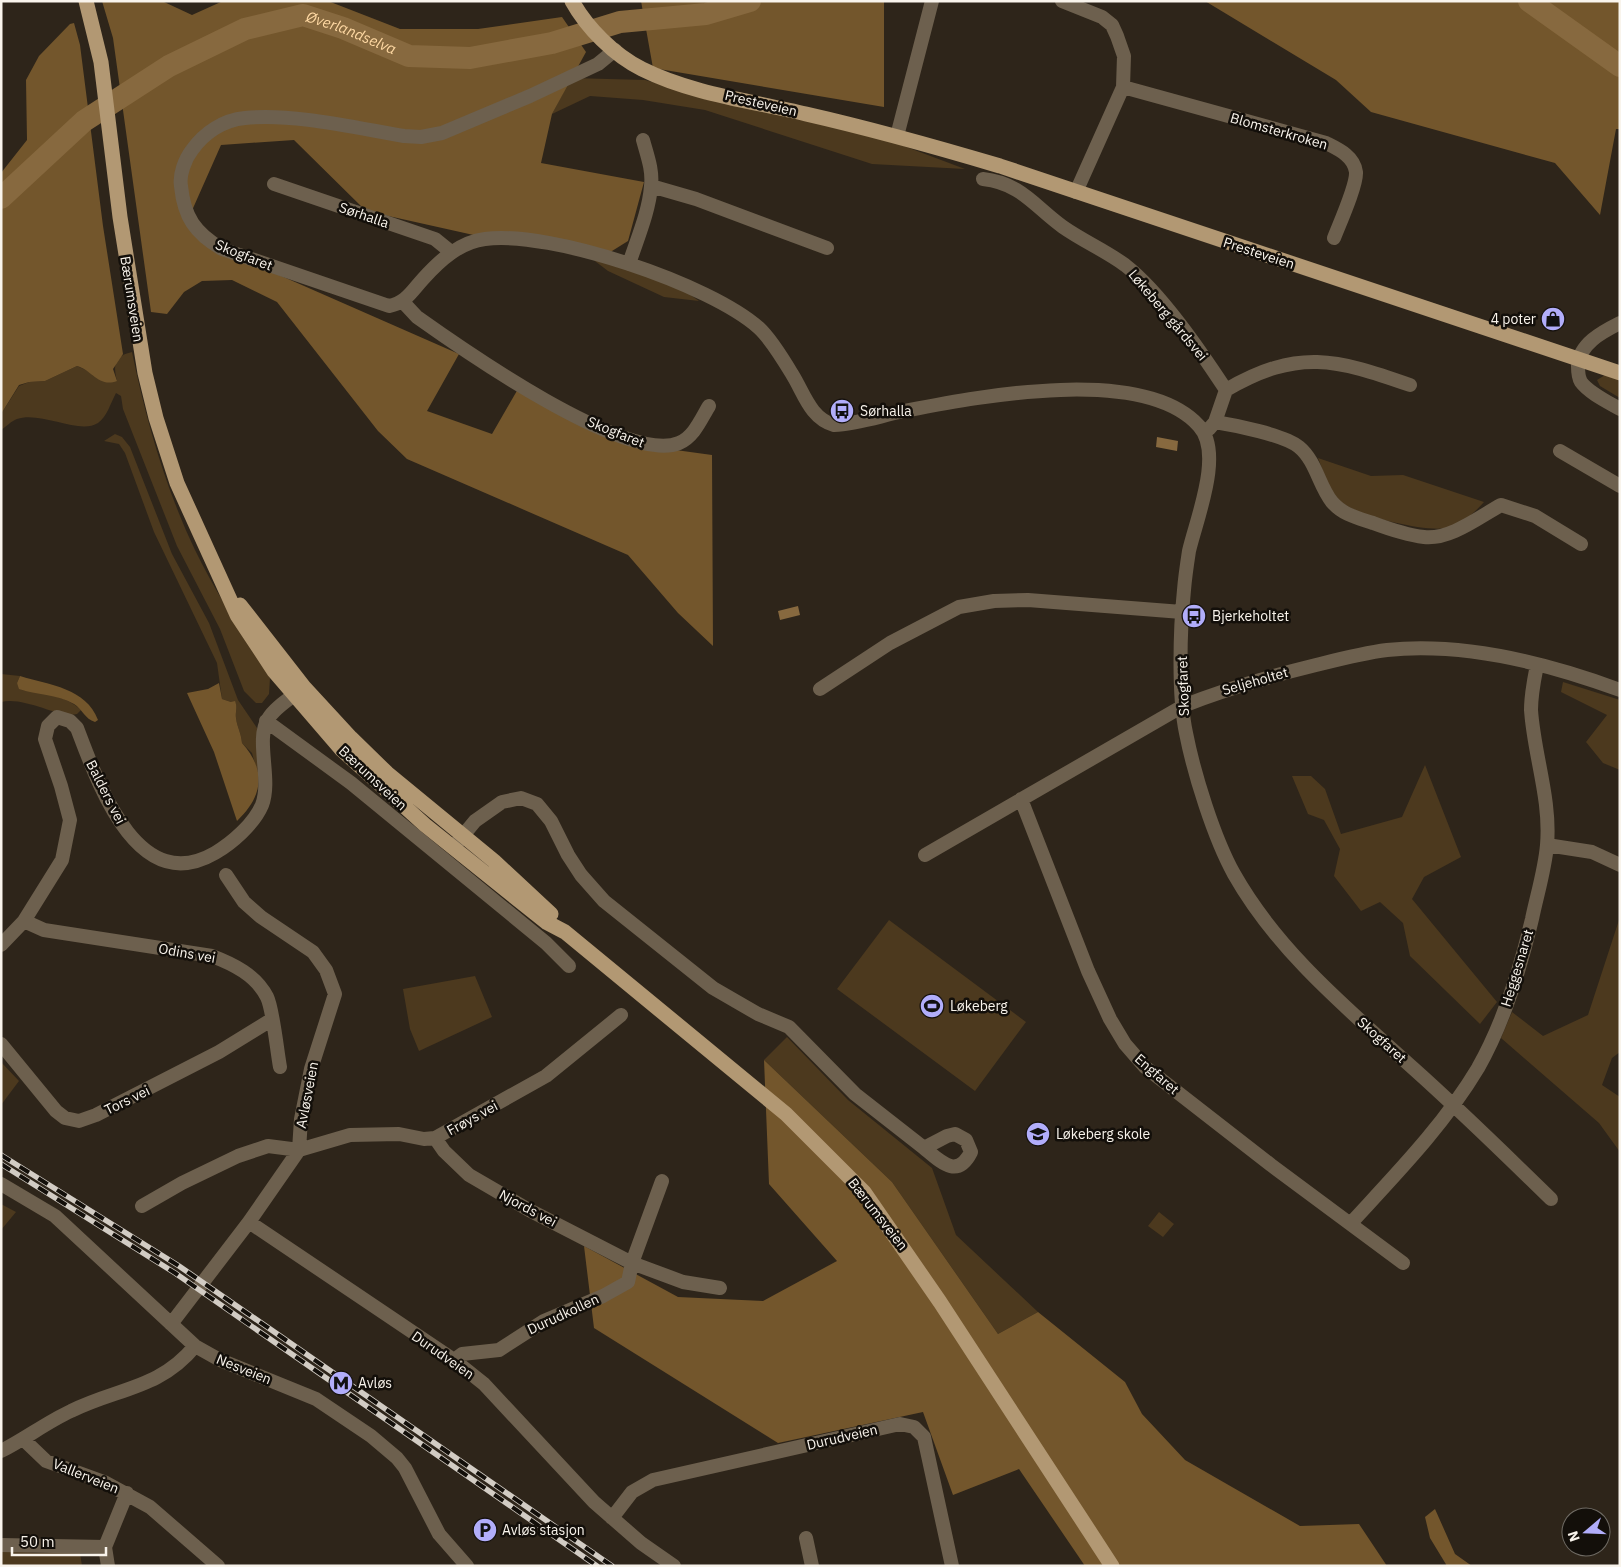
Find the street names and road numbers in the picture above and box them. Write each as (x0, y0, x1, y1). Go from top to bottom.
street label: Presteveien (723, 86, 799, 120)
street label: Blomsterkroken (1228, 109, 1330, 153)
street label: Sørhalla (337, 198, 392, 232)
street label: Presteveien (1221, 233, 1297, 273)
street label: Skogfaret (213, 235, 275, 275)
street label: Bærumsveien (116, 255, 148, 343)
street label: Løkeberg gårdsvei (1125, 266, 1211, 364)
street label: Skogfaret (585, 412, 647, 452)
street label: Skogfaret (1173, 656, 1193, 716)
street label: Seljeholtet (1220, 663, 1290, 699)
street label: Bærumsveien (335, 742, 411, 814)
street label: Balders vei (82, 757, 130, 827)
street label: Heggesnaret (1497, 927, 1537, 1009)
street label: Odins vei (157, 939, 217, 967)
street label: Skogfaret (1354, 1013, 1410, 1067)
street label: Engfaret (1131, 1050, 1183, 1098)
street label: Avløsveien (292, 1060, 322, 1130)
street label: Tors vei (101, 1081, 153, 1119)
street label: Frøys vei (443, 1097, 501, 1139)
street label: Bærumsveien (844, 1174, 912, 1254)
street label: Njords vei (496, 1185, 560, 1231)
street label: Durudkollen (524, 1290, 602, 1338)
street label: Durudveien (408, 1327, 478, 1383)
street label: Nesveien (214, 1350, 274, 1388)
street label: Durudveien (805, 1420, 879, 1454)
street label: Vallerveien (50, 1455, 122, 1497)

